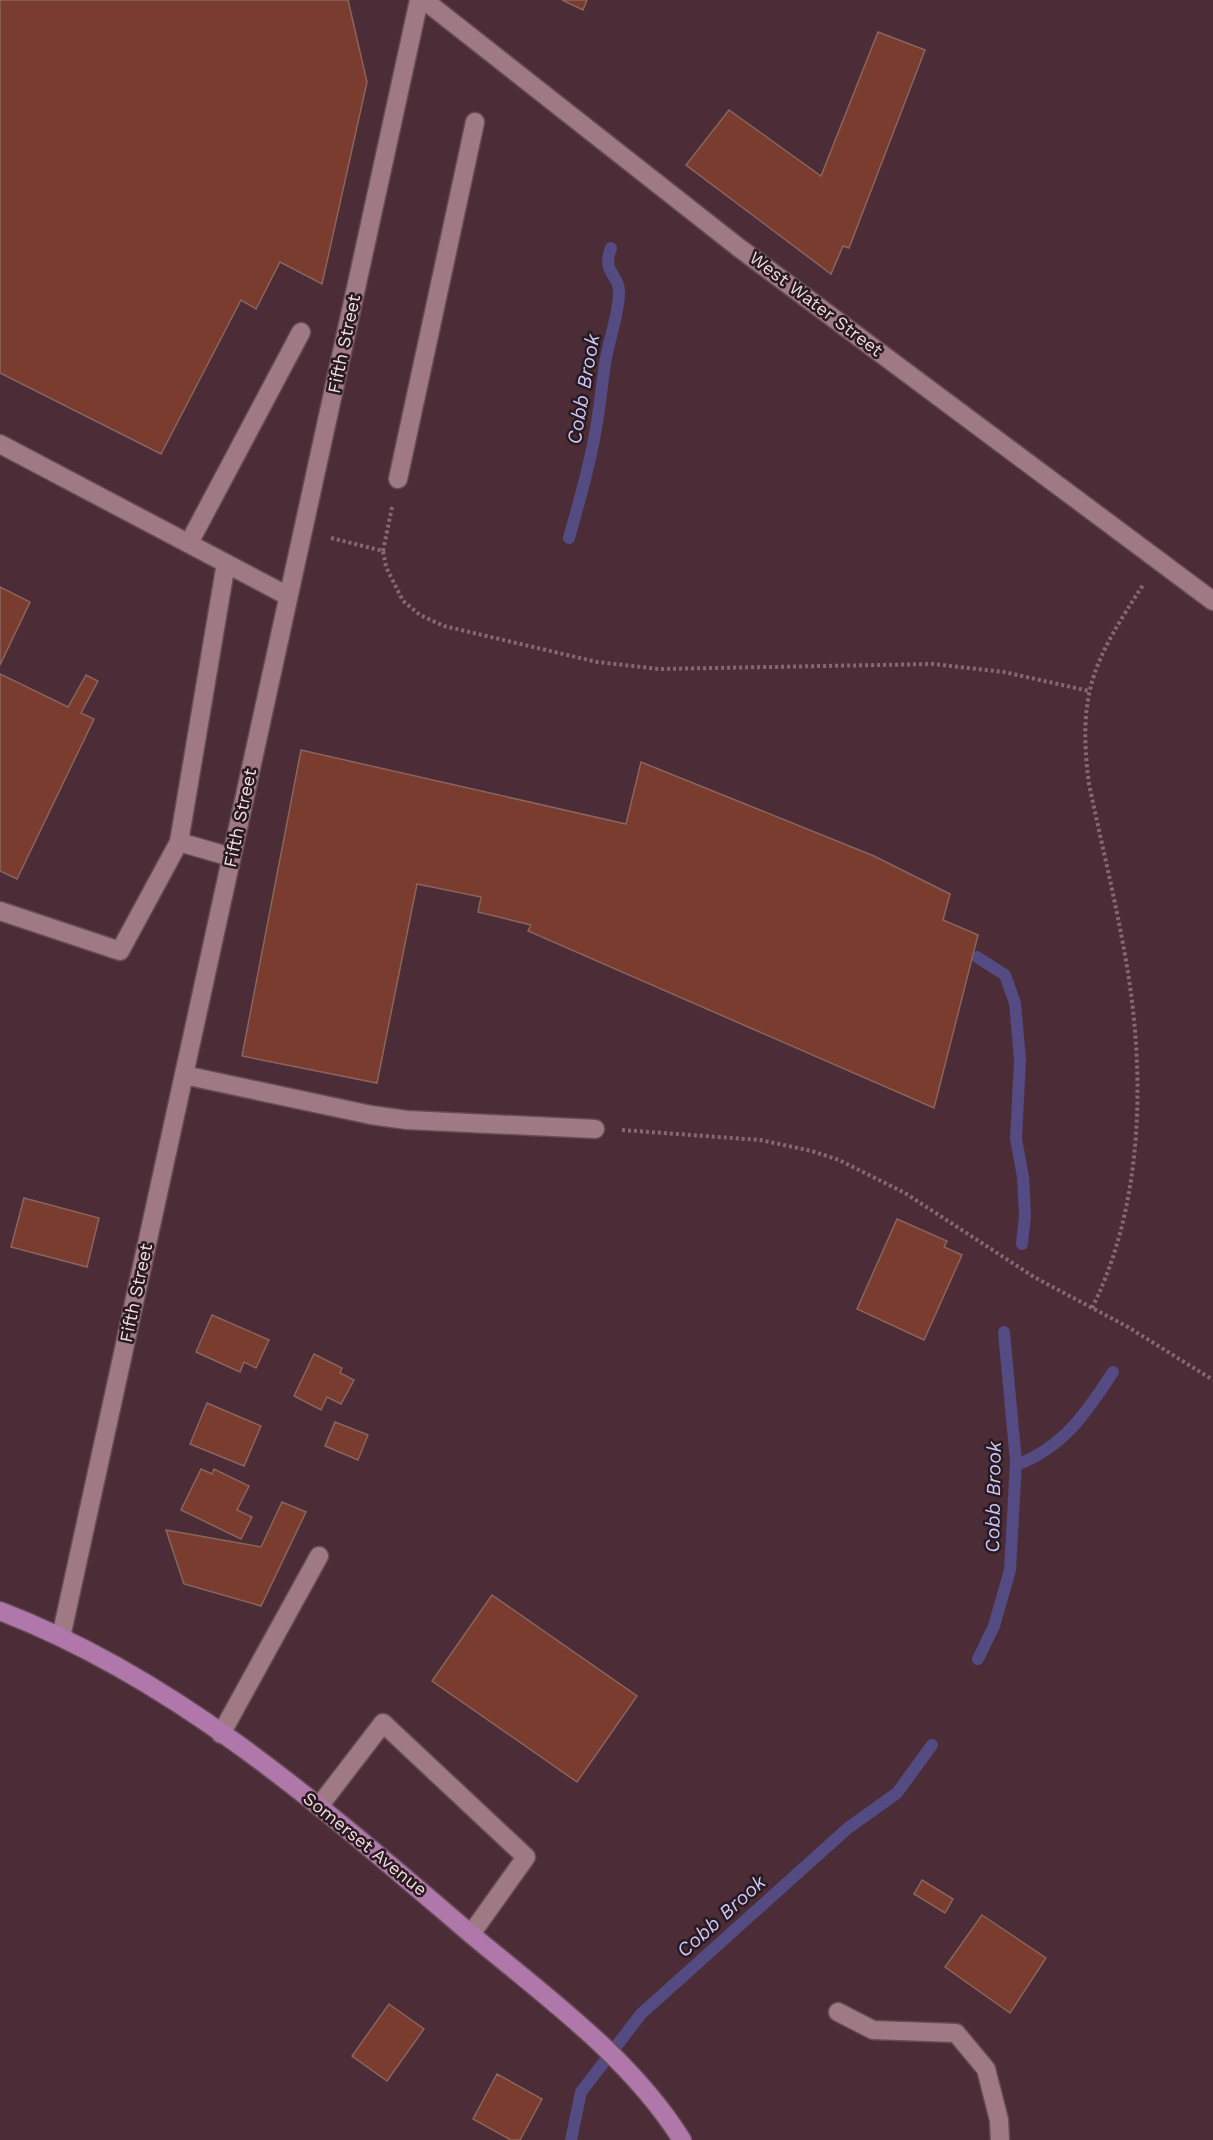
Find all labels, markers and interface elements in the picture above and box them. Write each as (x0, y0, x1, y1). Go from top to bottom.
street label: West Water Street (746, 247, 887, 361)
street label: Fifth Street (323, 292, 364, 395)
water label: Cobb Brook (561, 331, 605, 446)
street label: Fifth Street (219, 766, 260, 869)
street label: Fifth Street (115, 1241, 156, 1344)
water label: Cobb Brook (980, 1440, 1006, 1553)
street label: Somerset Avenue (299, 1787, 431, 1900)
water label: Cobb Brook (671, 1869, 771, 1962)

